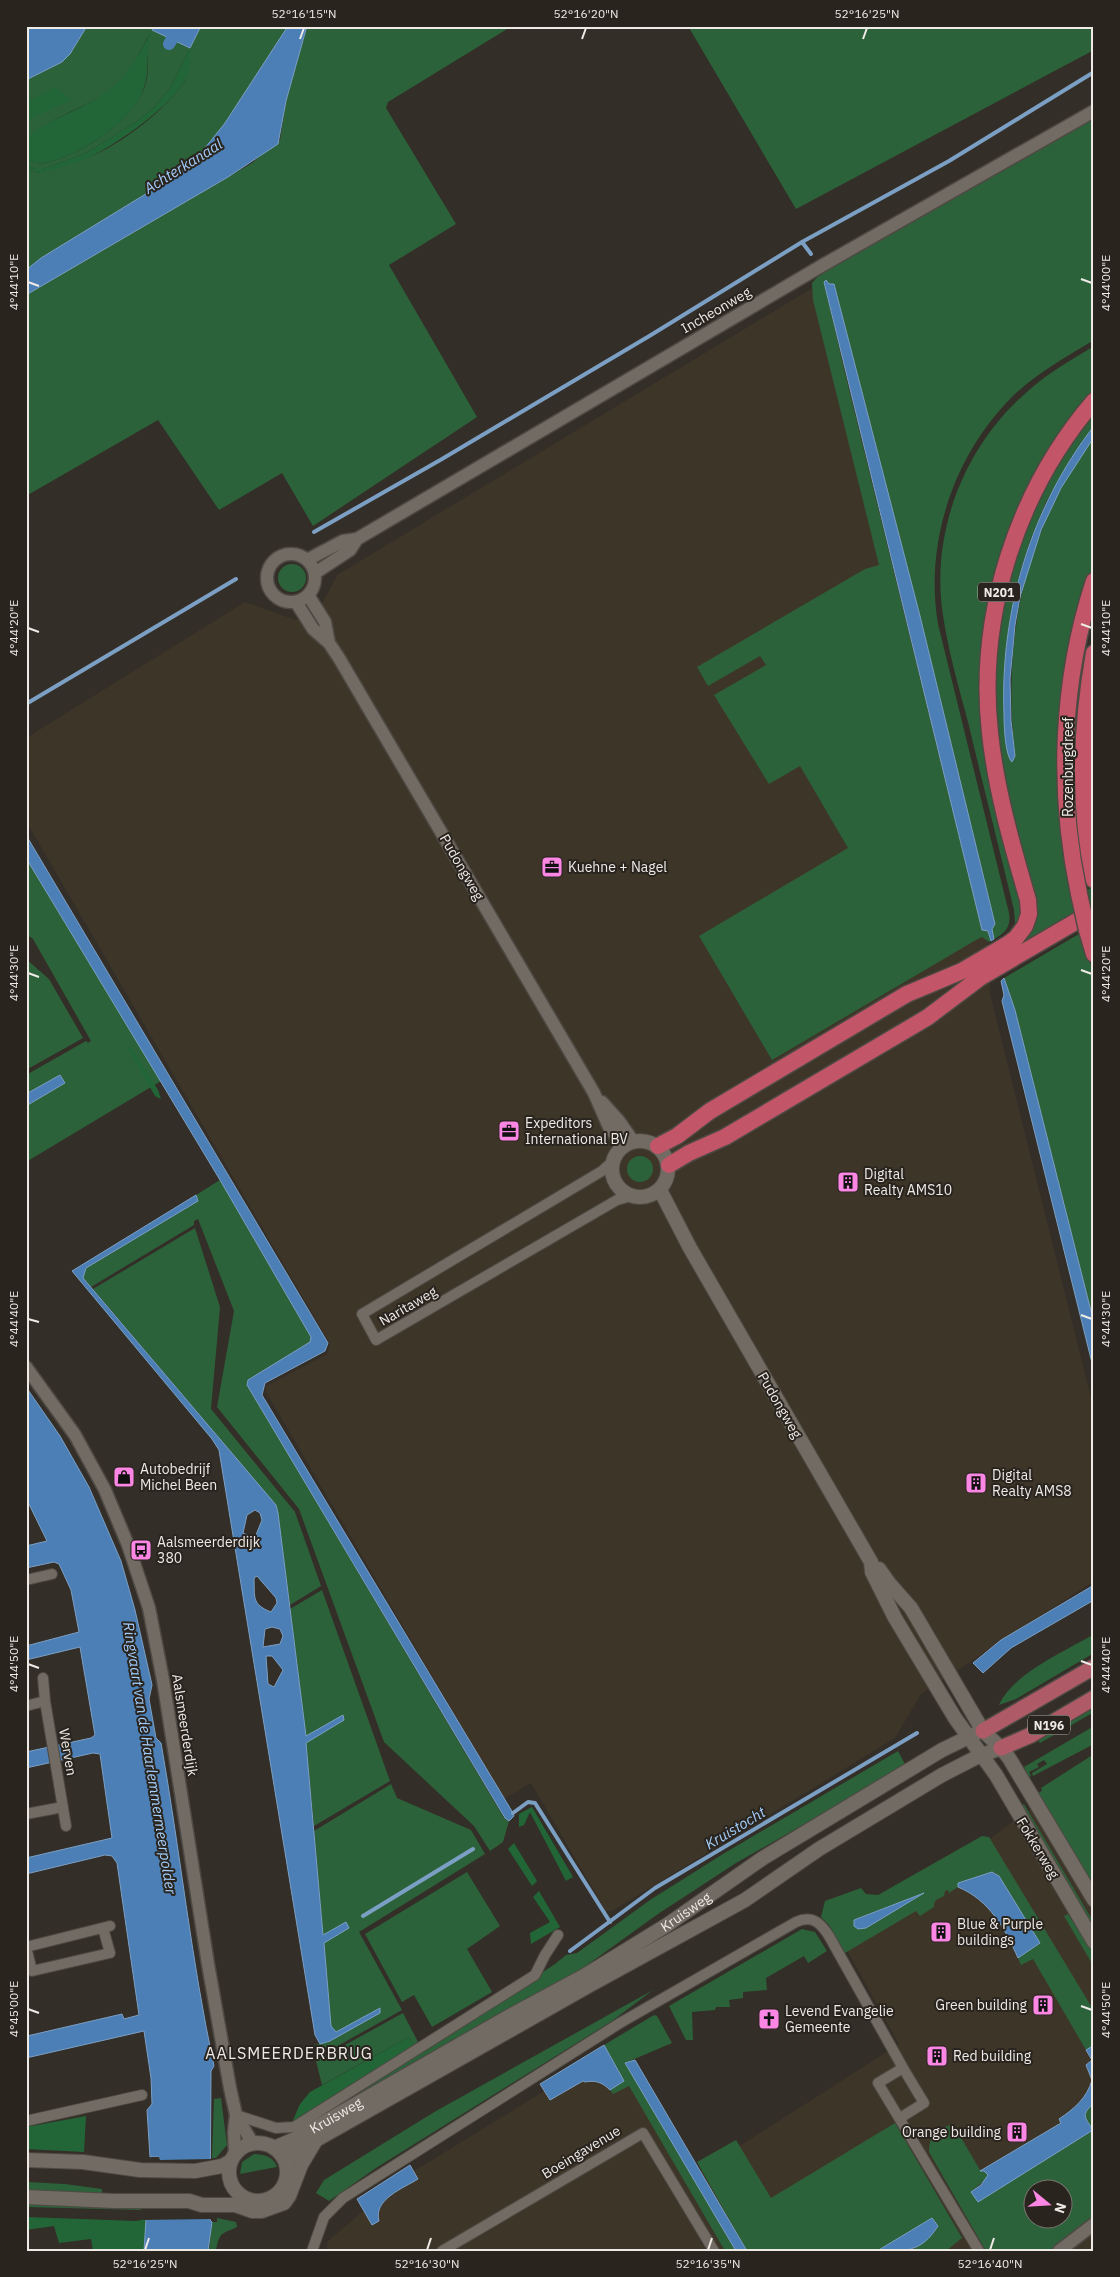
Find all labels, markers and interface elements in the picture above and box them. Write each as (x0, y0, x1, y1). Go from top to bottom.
text: 52°16'15"N (271, 6, 337, 21)
text: 52°16'20"N (553, 6, 619, 21)
text: 52°16'25"N (834, 6, 900, 21)
water label: Achterkanaal (139, 134, 226, 198)
text: 4°44'10"E (6, 254, 21, 310)
text: 4°44'00"E (1098, 255, 1113, 311)
street label: Incheonweg (678, 282, 755, 337)
road number: N201 (978, 582, 1020, 602)
text: 4°44'20"E (6, 600, 21, 656)
text: 4°44'10"E (1098, 600, 1113, 656)
street label: Rozenburgdreef (1059, 717, 1077, 817)
street label: Pudongweg (436, 831, 488, 904)
office icon: Kuehne + Nagel (540, 855, 564, 879)
place label: Kuehne + Nagel (568, 858, 667, 876)
text: 4°44'30"E (6, 945, 21, 1001)
text: 4°44'20"E (1098, 946, 1113, 1002)
place label: Expeditors International BV (525, 1114, 628, 1148)
office icon: Expeditors International BV (497, 1119, 521, 1143)
place label: Digital Realty AMS10 (864, 1165, 952, 1199)
building icon: Digital Realty AMS10 (836, 1170, 860, 1194)
street label: Naritaweg (376, 1282, 441, 1330)
text: 4°44'40"E (6, 1291, 21, 1347)
text: 4°44'30"E (1098, 1291, 1113, 1347)
street label: Pudongweg (754, 1369, 806, 1442)
place label: Autobedrijf Michel Been (140, 1460, 217, 1494)
shop icon: Autobedrijf Michel Been (112, 1465, 136, 1489)
place label: Digital Realty AMS8 (992, 1466, 1072, 1500)
building icon: Digital Realty AMS8 (964, 1471, 988, 1495)
place label: Aalsmeerderdijk 380 (157, 1533, 261, 1567)
bus stop icon: Aalsmeerderdijk 380 (129, 1538, 153, 1562)
water label: Ringvaart van de Haarlemmermeerpolder (119, 1621, 181, 1896)
text: 4°44'50"E (6, 1636, 21, 1692)
text: 4°44'40"E (1098, 1637, 1113, 1693)
street label: Aalsmeerderdijk (168, 1673, 202, 1778)
road number: N196 (1028, 1716, 1070, 1734)
street label: Werven (55, 1727, 81, 1777)
water label: Kruistocht (701, 1802, 770, 1853)
street label: Fokkerweg (1013, 1814, 1064, 1883)
street label: Kruisweg (657, 1888, 715, 1936)
place label: Blue & Purple buildings (957, 1915, 1043, 1949)
building icon: Blue & Purple buildings (929, 1920, 953, 1944)
text: 4°45'00"E (6, 1981, 21, 2037)
text: 4°44'50"E (1098, 1982, 1113, 2038)
building icon: Green building (1031, 1993, 1055, 2017)
place label: Green building (935, 1996, 1028, 2014)
place label: Levend Evangelie Gemeente (785, 2002, 894, 2036)
church icon: Levend Evangelie Gemeente (757, 2007, 781, 2031)
district label: AALSMEERDERBRUG (205, 2043, 373, 2063)
building icon: Red building (925, 2044, 949, 2068)
place label: Red building (953, 2047, 1032, 2065)
street label: Kruisweg (306, 2093, 366, 2138)
building icon: Orange building (1005, 2120, 1029, 2144)
street label: Boeingavenue (538, 2121, 624, 2183)
place label: Orange building (902, 2123, 1002, 2141)
north arrow (1022, 2180, 1072, 2230)
text: N (1050, 2200, 1070, 2216)
text: 52°16'25"N (112, 2256, 178, 2271)
text: 52°16'30"N (394, 2256, 460, 2271)
text: 52°16'35"N (675, 2256, 741, 2271)
text: 52°16'40"N (957, 2256, 1023, 2271)

